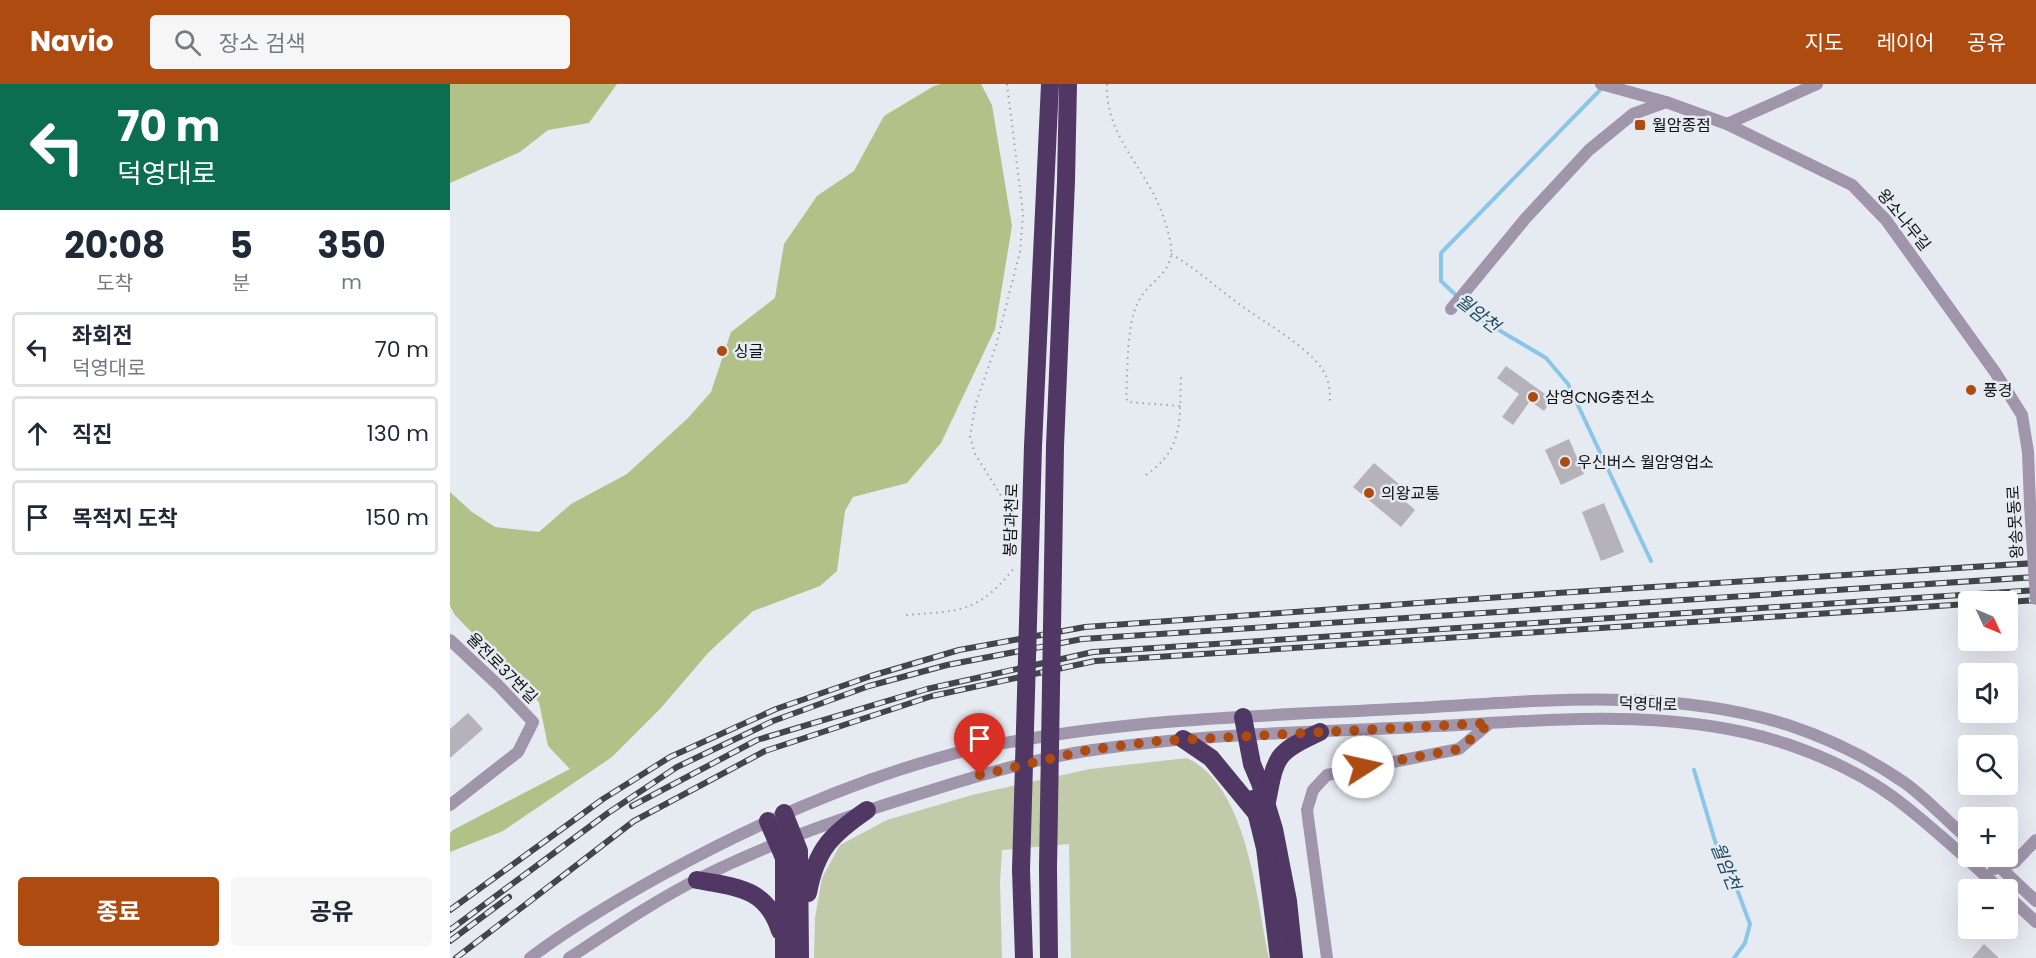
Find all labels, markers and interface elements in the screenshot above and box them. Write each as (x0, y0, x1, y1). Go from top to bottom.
search box (150, 15, 570, 69)
text: Navio (30, 22, 114, 61)
icon: search (171, 26, 204, 59)
text: 장소 검색 (219, 28, 306, 59)
text: 지도 (1805, 28, 1843, 57)
text: 레이어 (1876, 28, 1934, 57)
text: 공유 (1967, 28, 2006, 57)
text: 70 m (117, 97, 220, 156)
icon: left (18, 108, 96, 186)
place label: 월암종점 (1652, 114, 1711, 137)
marker: 월암종점 (1633, 118, 1647, 132)
text: 덕영대로 (117, 155, 216, 192)
street label: 왕소나무길 (1872, 184, 1936, 256)
text: 20:08 (64, 220, 165, 271)
text: 5 (230, 220, 253, 271)
text: 350 (317, 220, 386, 271)
text: m (341, 268, 362, 296)
text: 도착 (96, 269, 133, 297)
text: 분 (232, 269, 250, 297)
water label: 월암천 (1451, 288, 1507, 340)
text: 좌회전 (72, 320, 133, 351)
icon: left (21, 333, 54, 366)
text: 70 m (375, 334, 429, 365)
place label: 싱글 (734, 340, 763, 363)
marker: 싱글 (715, 344, 729, 358)
text: 덕영대로 (72, 354, 146, 382)
place label: 풍경 (1983, 379, 2012, 402)
marker: 풍경 (1964, 383, 1978, 397)
place label: 삼영CNG충전소 (1545, 386, 1655, 409)
marker: 삼영CNG충전소 (1526, 390, 1540, 404)
icon: ahead (21, 417, 54, 450)
text: 130 m (367, 418, 429, 449)
text: 직진 (72, 419, 112, 450)
place label: 우신버스 월암영업소 (1577, 451, 1714, 474)
marker: 우신버스 월암영업소 (1558, 455, 1572, 469)
place label: 의왕교통 (1381, 482, 1440, 505)
street label: 봉담과천로 (998, 483, 1024, 557)
street label: 왕송못동로 (2002, 484, 2028, 559)
marker: 의왕교통 (1362, 486, 1376, 500)
icon: arrive (21, 501, 54, 534)
text: 150 m (366, 502, 429, 533)
text: 목적지 도착 (72, 503, 178, 534)
north arrow (1958, 591, 2018, 651)
map controls (1958, 591, 2018, 939)
street label: 율전로37번길 (461, 627, 543, 709)
button: sound (1958, 663, 2018, 723)
street label: 덕영대로 (1618, 691, 1678, 717)
pin (954, 713, 1005, 775)
icon: arrive (963, 722, 996, 755)
position arrow (1331, 735, 1395, 799)
button: search (1958, 735, 2018, 795)
button: + (1958, 807, 2018, 867)
water label: 월암천 (1705, 838, 1748, 896)
button: 종료 (18, 877, 219, 946)
button: 공유 (231, 877, 432, 946)
button: − (1958, 879, 2018, 939)

